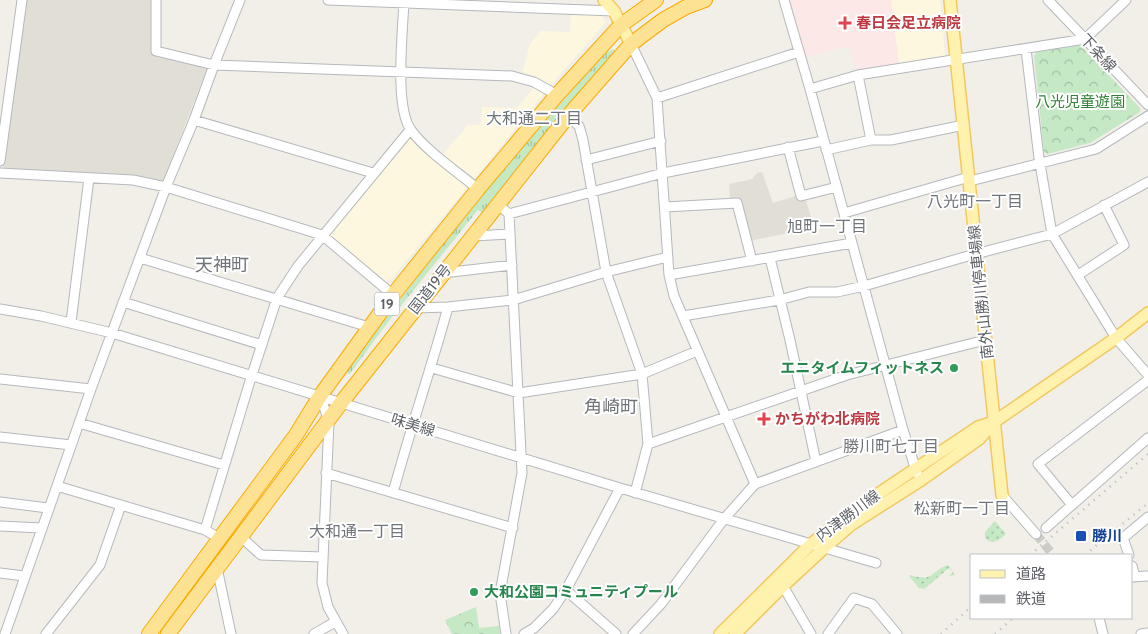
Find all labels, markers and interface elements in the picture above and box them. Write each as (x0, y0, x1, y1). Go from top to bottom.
place label: 春日会足立病院 (856, 14, 961, 32)
marker: 春日会足立病院 (838, 16, 852, 30)
street label: 下条線 (1076, 30, 1120, 76)
park label: 八光児童遊園 (1035, 93, 1125, 111)
district label: 大和通二丁目 (486, 109, 582, 128)
district label: 八光町一丁目 (927, 192, 1023, 211)
district label: 旭町一丁目 (787, 217, 867, 236)
street label: 南外山勝川停車場線 (965, 224, 997, 360)
district label: 天神町 (195, 254, 249, 276)
street label: 国道19号 (405, 260, 455, 318)
road number: 19 (374, 292, 400, 316)
place label: エニタイムフィットネス (780, 359, 944, 377)
marker: エニタイムフィットネス (948, 362, 960, 374)
district label: 角崎町 (584, 396, 638, 418)
street label: 味美線 (389, 410, 437, 440)
place label: かちがわ北病院 (775, 410, 880, 428)
marker: かちがわ北病院 (757, 412, 771, 426)
district label: 勝川町七丁目 (843, 437, 939, 456)
street label: 内津勝川線 (813, 486, 883, 546)
district label: 松新町一丁目 (914, 499, 1010, 518)
district label: 大和通一丁目 (309, 522, 405, 541)
place label: 勝川 (1092, 527, 1122, 545)
marker: 勝川 (1074, 529, 1088, 543)
legend (970, 554, 1133, 619)
text: 道路 (1016, 565, 1046, 583)
place label: 大和公園コミュニティプール (484, 583, 678, 601)
marker: 大和公園コミュニティプール (468, 586, 480, 598)
text: 鉄道 (1016, 590, 1046, 608)

